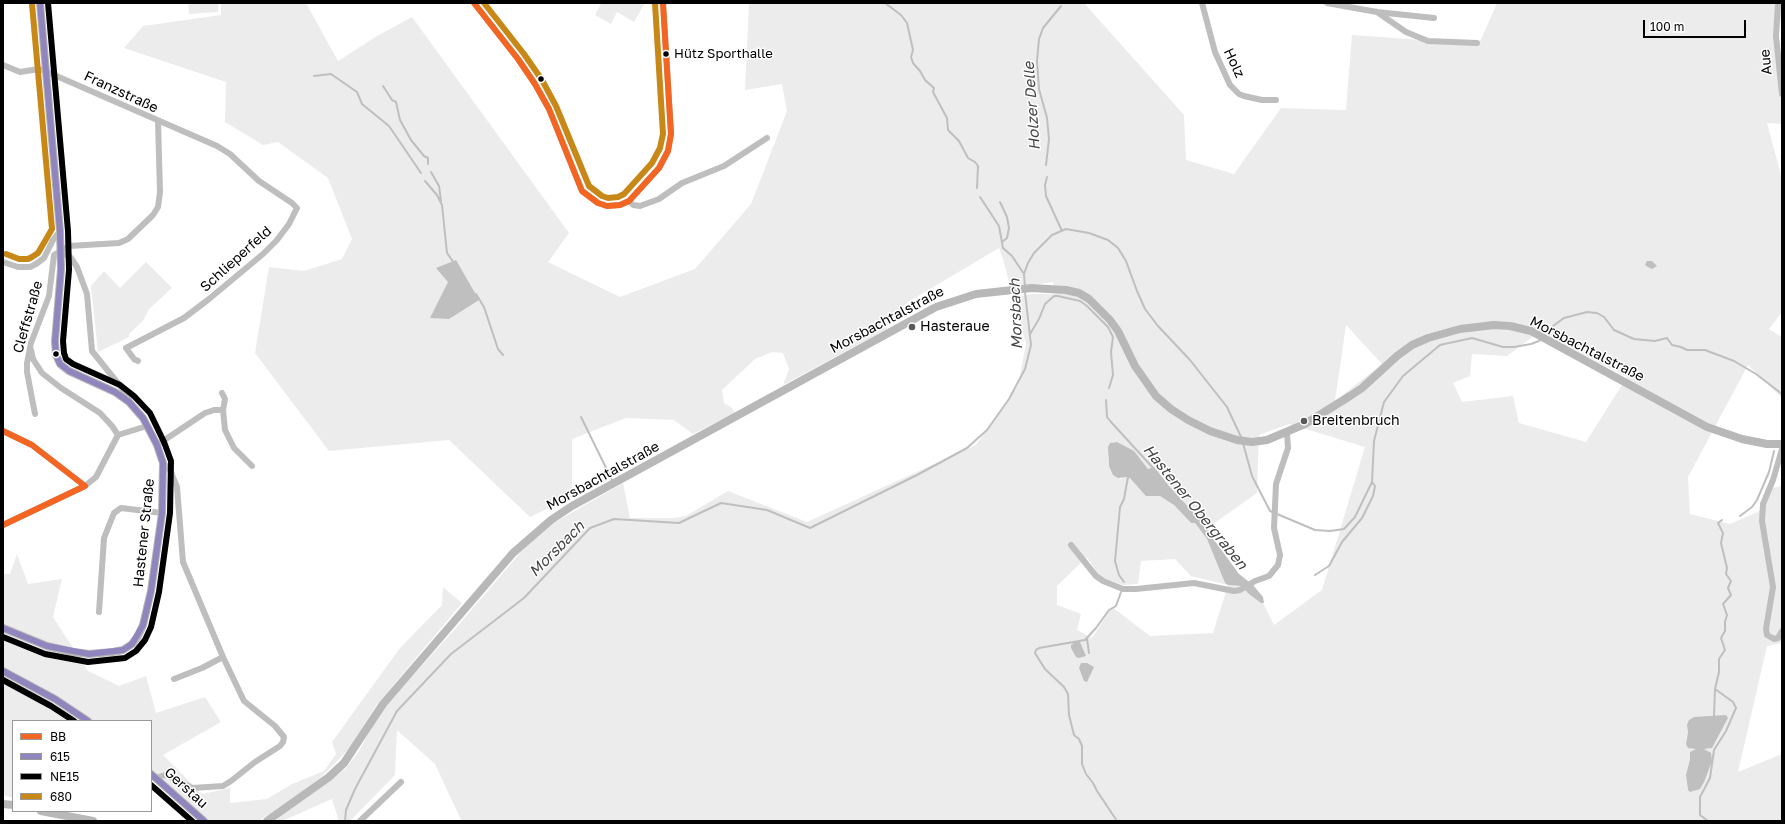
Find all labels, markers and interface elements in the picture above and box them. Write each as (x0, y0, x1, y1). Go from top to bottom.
scale bar (1645, 12, 1748, 38)
text: 100 m (1650, 19, 1684, 34)
street label: Holz (1220, 45, 1248, 81)
place label: Hütz Sporthalle (674, 46, 773, 62)
street label: Aue (1757, 48, 1775, 76)
marker: Hütz Sporthalle (661, 49, 671, 59)
water label: Holzer Delle (1020, 61, 1044, 151)
street label: Franzstraße (81, 68, 161, 116)
unlabelled marker (536, 74, 546, 84)
street label: Schlieperfeld (197, 223, 275, 295)
water label: Morsbach (1006, 278, 1026, 350)
street label: Cleffstraße (10, 279, 46, 355)
street label: Morsbachtalstraße (827, 283, 947, 357)
street label: Morsbachtalstraße (1527, 313, 1647, 385)
place label: Hasteraue (920, 319, 990, 335)
marker: Hasteraue (907, 322, 917, 332)
unlabelled marker (51, 349, 61, 359)
place label: Breitenbruch (1312, 413, 1400, 429)
marker: Breitenbruch (1299, 416, 1309, 426)
street label: Morsbachtalstraße (544, 438, 662, 514)
water label: Hastener Obergraben (1139, 441, 1251, 573)
street label: Hastener Straße (130, 478, 158, 588)
water label: Morsbach (526, 518, 588, 580)
legend (12, 720, 152, 812)
text: BB (50, 729, 66, 744)
text: 615 (50, 749, 70, 764)
street label: Gerstau (161, 764, 211, 812)
text: NE15 (50, 769, 79, 784)
text: 680 (50, 789, 72, 804)

